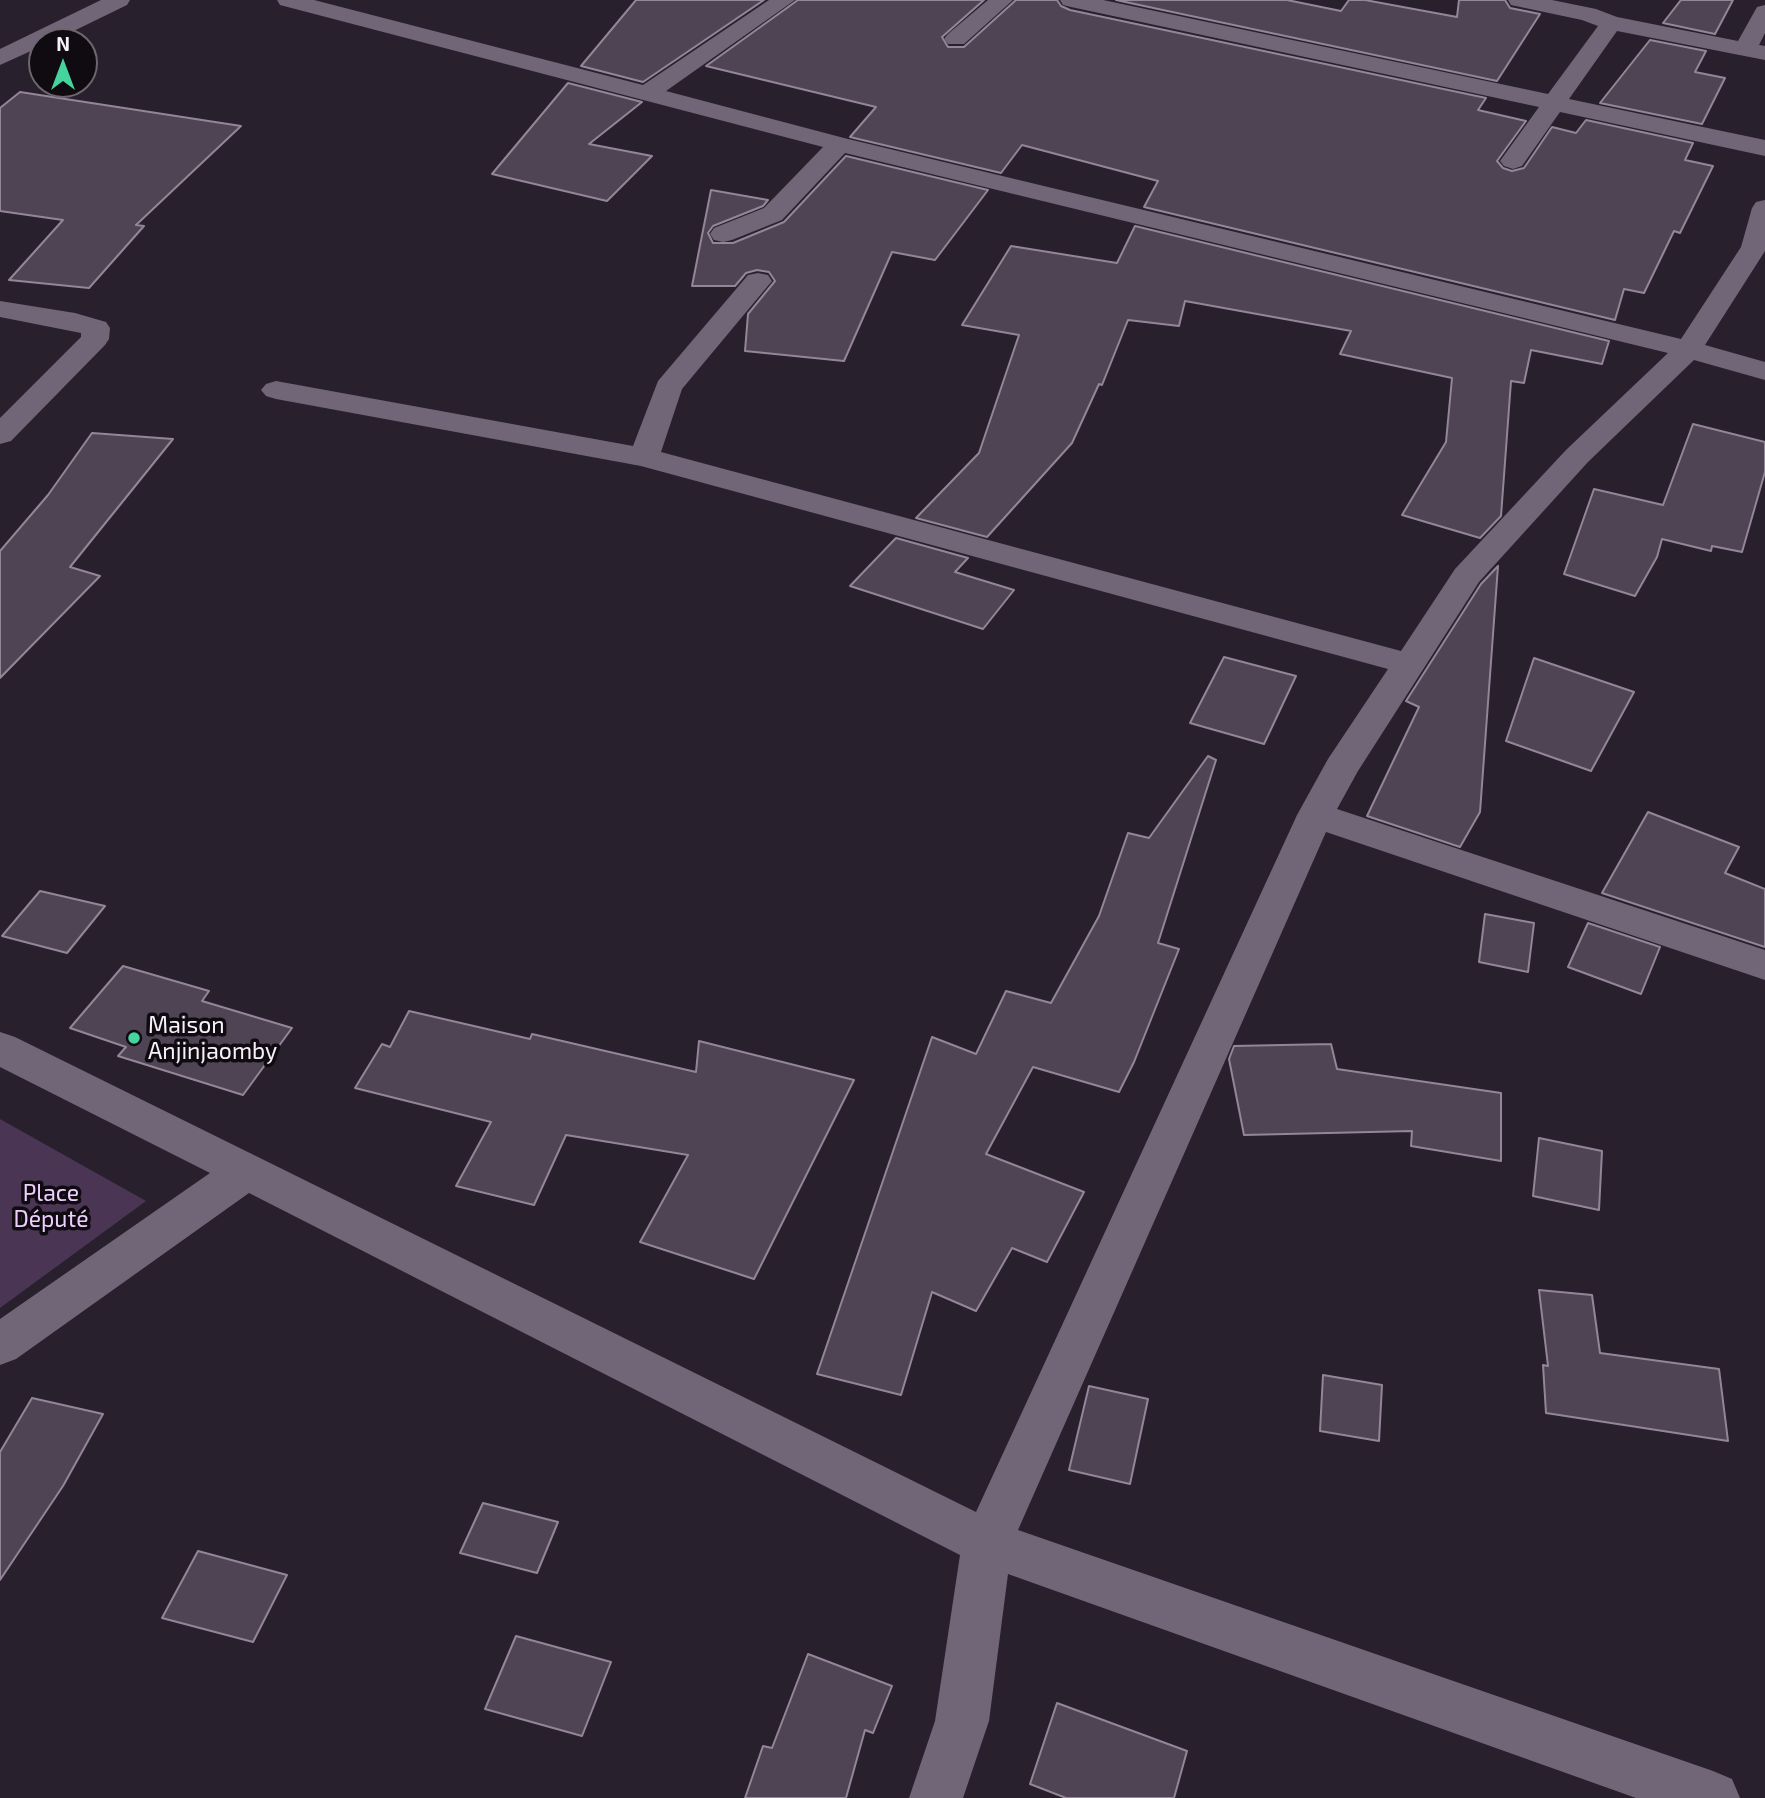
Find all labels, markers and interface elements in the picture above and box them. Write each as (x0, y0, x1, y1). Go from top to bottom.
north arrow (28, 28, 98, 98)
text: N (56, 32, 70, 55)
place label: Maison Anjinjaomby (148, 1011, 277, 1065)
marker: Maison Anjinjaomby (126, 1030, 142, 1046)
park label: Place Député (13, 1179, 89, 1233)

